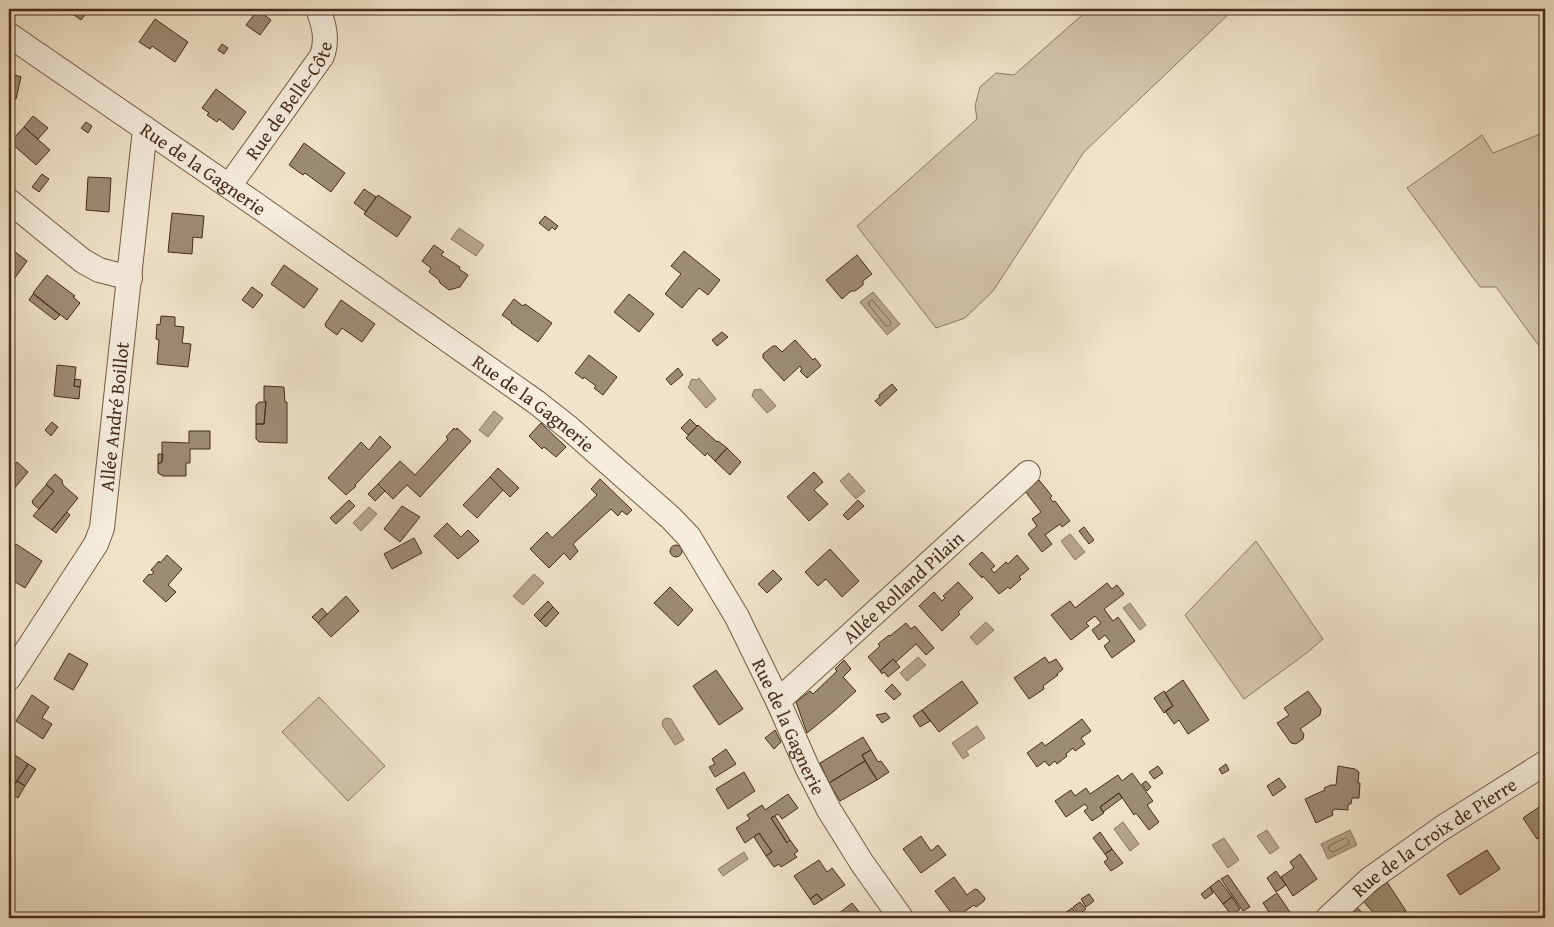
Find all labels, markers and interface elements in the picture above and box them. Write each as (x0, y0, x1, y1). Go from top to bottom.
street label: Rue de Belle-Côte (238, 40, 339, 165)
street label: Rue de la Gagnerie (135, 115, 272, 222)
street label: Allée André Boillot (92, 340, 136, 493)
street label: Rue de la Gagnerie (467, 347, 601, 459)
street label: Allée Rolland Pilain (836, 524, 970, 650)
street label: Rue de la Gagnerie (745, 654, 833, 800)
street label: Rue de la Croix de Pierre (1345, 770, 1522, 903)

